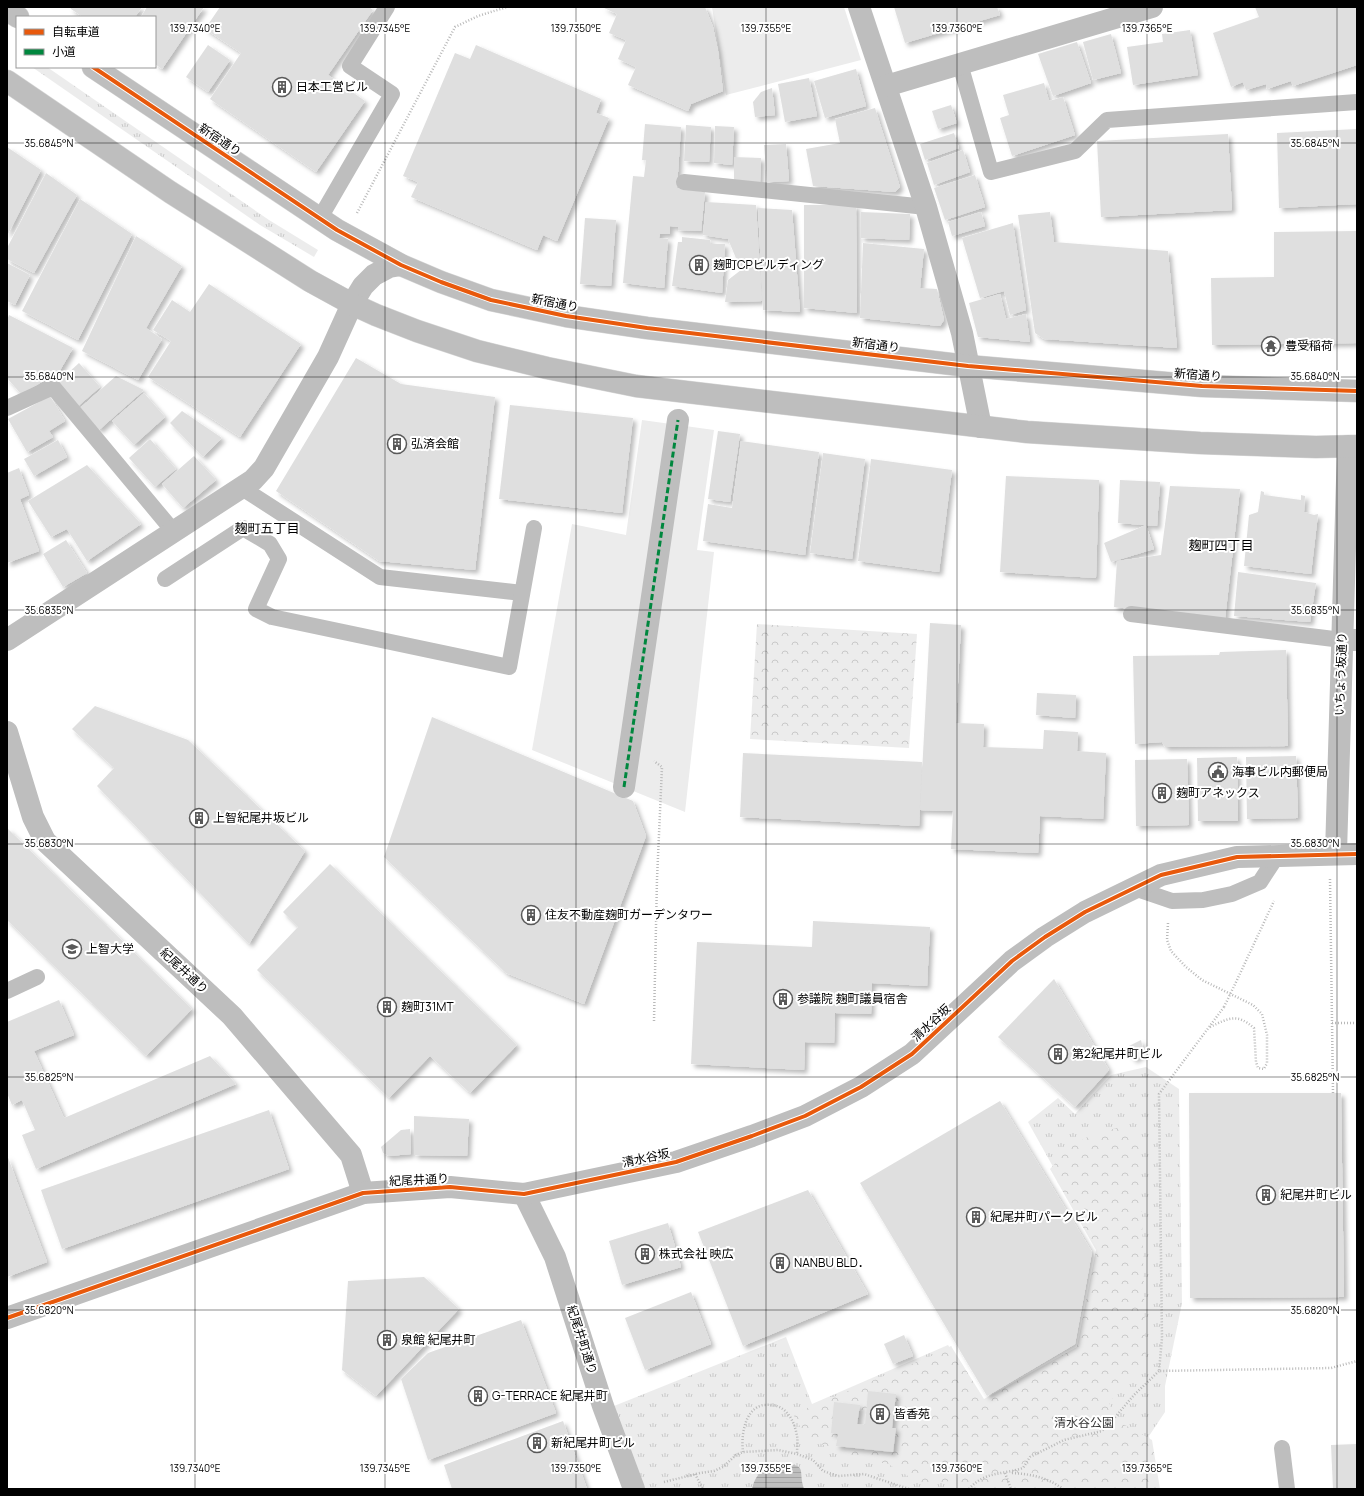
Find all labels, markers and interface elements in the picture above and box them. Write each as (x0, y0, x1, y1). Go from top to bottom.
legend (16, 16, 156, 68)
text: 139.7340°E (170, 21, 221, 35)
text: 139.7345°E (360, 21, 410, 35)
text: 139.7350°E (551, 21, 602, 35)
text: 139.7355°E (741, 21, 791, 35)
text: 139.7360°E (931, 21, 983, 35)
text: 139.7365°E (1122, 21, 1173, 35)
text: 自転車道 (52, 23, 100, 40)
text: 小道 (52, 43, 76, 60)
building icon: 日本工営ビル (271, 76, 293, 98)
place label: 日本工営ビル (296, 78, 368, 95)
street label: 新宿通り (196, 119, 245, 160)
text: 35.6845°N (25, 136, 74, 150)
text: 35.6845°N (1291, 136, 1340, 150)
building icon: 麹町CPビルディング (688, 254, 710, 276)
place label: 麹町CPビルディング (713, 256, 824, 273)
street label: 新宿通り (530, 290, 580, 315)
street label: 新宿通り (851, 333, 901, 356)
temple icon: 豊受稲荷 (1260, 335, 1282, 357)
place label: 豊受稲荷 (1285, 337, 1333, 354)
street label: 新宿通り (1173, 364, 1223, 385)
text: 35.6840°N (24, 369, 74, 383)
text: 35.6840°N (1290, 369, 1340, 383)
building icon: 弘済会館 (386, 433, 408, 455)
place label: 弘済会館 (411, 435, 459, 452)
district label: 麹町五丁目 (234, 519, 300, 537)
district label: 麹町四丁目 (1188, 536, 1254, 554)
text: 35.6835°N (25, 603, 73, 617)
text: 35.6835°N (1291, 603, 1339, 617)
street label: いちょう坂通り (1331, 632, 1350, 716)
public building icon: 海事ビル内郵便局 (1207, 761, 1229, 783)
place label: 海事ビル内郵便局 (1232, 763, 1328, 780)
building icon: 麹町アネックス (1151, 782, 1173, 804)
place label: 麹町アネックス (1176, 784, 1260, 801)
building icon: 上智紀尾井坂ビル (188, 807, 210, 829)
place label: 上智紀尾井坂ビル (213, 809, 309, 826)
text: 35.6830°N (25, 836, 74, 850)
text: 35.6830°N (1291, 836, 1340, 850)
building icon: 住友不動産麹町ガーデンタワー (520, 904, 542, 926)
place label: 住友不動産麹町ガーデンタワー (545, 906, 713, 923)
school or university icon: 上智大学 (61, 938, 83, 960)
place label: 上智大学 (86, 940, 134, 957)
street label: 紀尾井通り (157, 944, 212, 997)
building icon: 参議院 麹町議員宿舎 (772, 988, 794, 1010)
place label: 参議院 麹町議員宿舎 (797, 990, 907, 1007)
building icon: 麹町31MT (376, 996, 398, 1018)
place label: 麹町31MT (401, 998, 454, 1015)
street label: 清水谷坂 (907, 1000, 954, 1045)
building icon: 第2紀尾井町ビル (1047, 1043, 1069, 1065)
place label: 第2紀尾井町ビル (1072, 1045, 1163, 1062)
text: 35.6825°N (25, 1070, 73, 1084)
text: 35.6825°N (1291, 1070, 1339, 1084)
street label: 清水谷坂 (621, 1144, 671, 1171)
street label: 紀尾井通り (389, 1169, 449, 1190)
building icon: 紀尾井町ビル (1255, 1184, 1277, 1206)
place label: 紀尾井町ビル (1280, 1186, 1352, 1203)
building icon: 紀尾井町パークビル (965, 1206, 987, 1228)
place label: 紀尾井町パークビル (990, 1208, 1098, 1225)
building icon: 株式会社 映広 (634, 1243, 656, 1265)
place label: 株式会社 映広 (659, 1245, 733, 1262)
building icon: NANBU BLD． (769, 1252, 791, 1274)
place label: NANBU BLD． (794, 1254, 870, 1271)
text: 35.6820°N (25, 1303, 74, 1317)
street label: 紀尾井町通り (563, 1303, 602, 1377)
text: 35.6820°N (1291, 1303, 1340, 1317)
building icon: 泉館 紀尾井町 (376, 1329, 398, 1351)
place label: 泉館 紀尾井町 (401, 1331, 475, 1348)
building icon: G-TERRACE 紀尾井町 (467, 1385, 489, 1407)
place label: G-TERRACE 紀尾井町 (492, 1387, 608, 1404)
building icon: 皆香苑 (869, 1403, 891, 1425)
place label: 皆香苑 (894, 1405, 930, 1422)
park label: 清水谷公園 (1054, 1414, 1114, 1431)
building icon: 新紀尾井町ビル (526, 1432, 548, 1454)
place label: 新紀尾井町ビル (551, 1434, 635, 1451)
text: 139.7340°E (170, 1461, 221, 1475)
text: 139.7345°E (360, 1461, 410, 1475)
text: 139.7350°E (551, 1461, 602, 1475)
text: 139.7355°E (741, 1461, 791, 1475)
text: 139.7360°E (931, 1461, 983, 1475)
text: 139.7365°E (1122, 1461, 1173, 1475)

